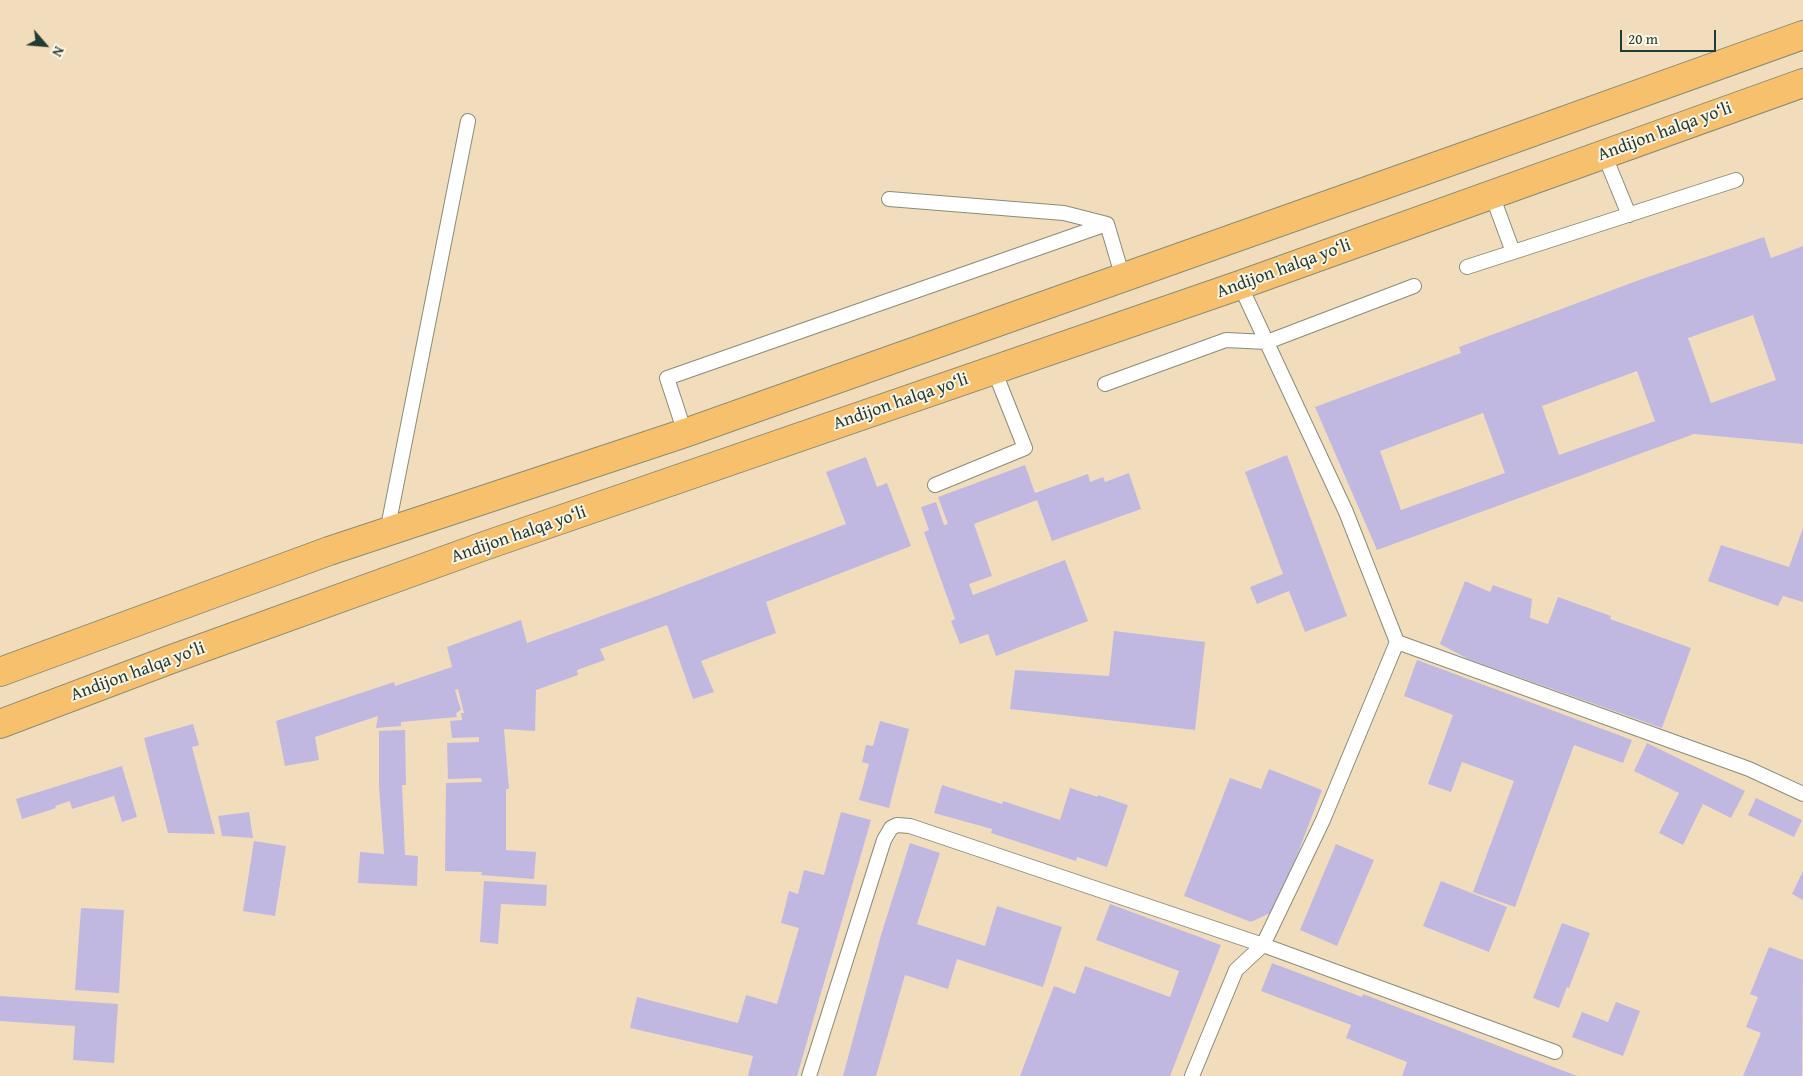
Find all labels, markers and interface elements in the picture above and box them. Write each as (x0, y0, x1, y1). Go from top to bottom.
north arrow (20, 20, 70, 70)
scale bar (1623, 20, 1719, 52)
text: 20 m (1628, 28, 1658, 49)
text: N (47, 43, 69, 61)
street label: Andijon halqa yo‘li (1595, 98, 1735, 166)
street label: Andijon halqa yo‘li (1214, 235, 1354, 303)
street label: Andijon halqa yo‘li (831, 369, 971, 435)
street label: Andijon halqa yo‘li (449, 502, 589, 568)
street label: Andijon halqa yo‘li (68, 638, 208, 706)

